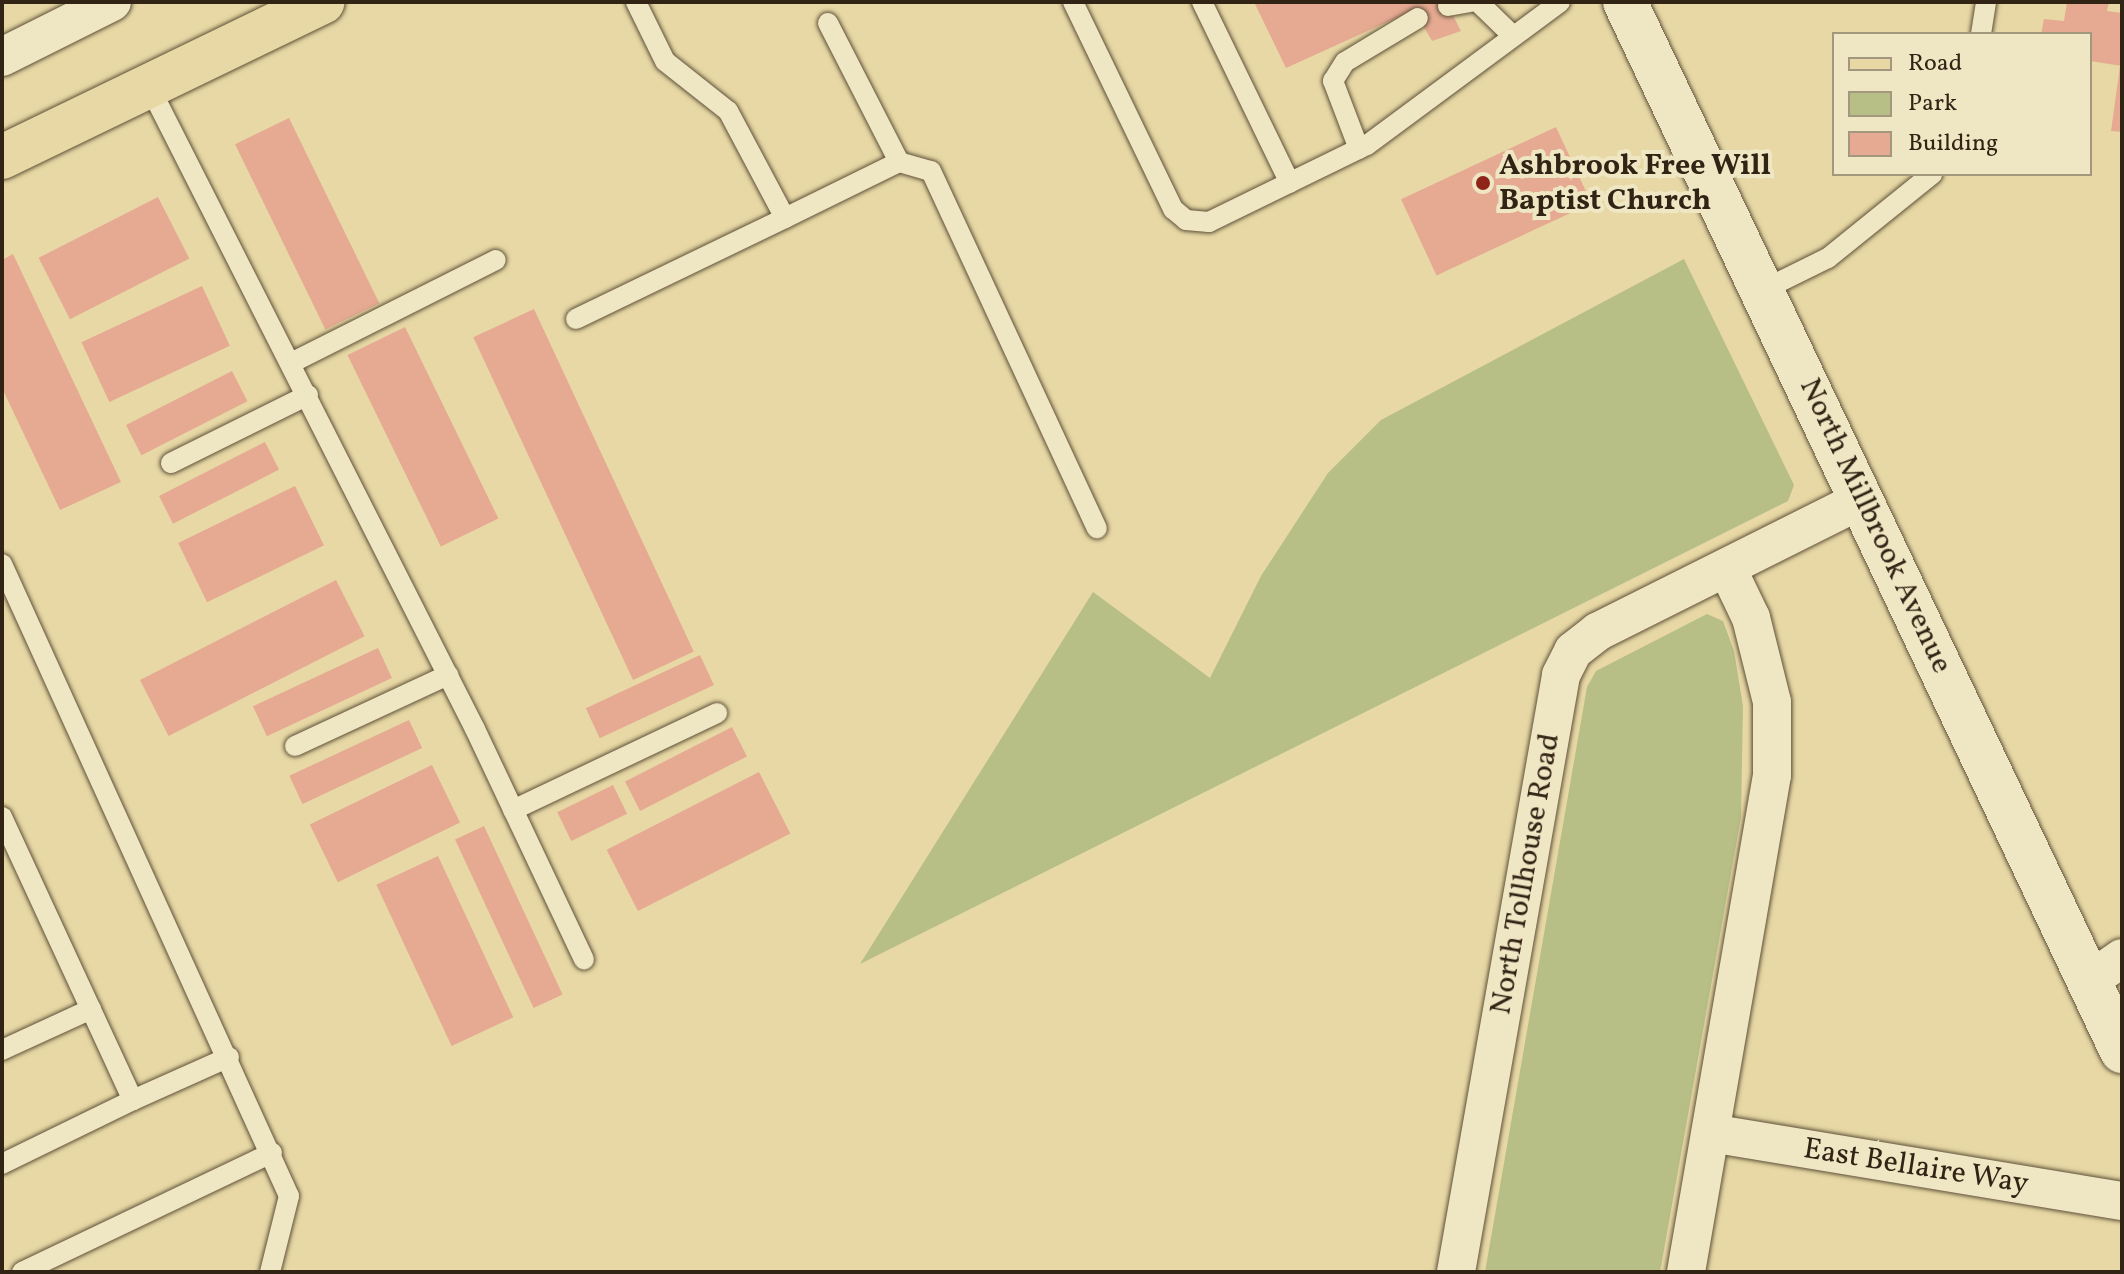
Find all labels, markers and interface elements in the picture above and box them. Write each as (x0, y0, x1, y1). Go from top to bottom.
legend (1832, 32, 2092, 176)
text: Road (1908, 47, 1962, 81)
text: Park (1908, 87, 1957, 121)
text: Building (1908, 127, 1998, 161)
place label: Ashbrook Free Will Baptist Church (1499, 148, 1772, 218)
marker: Ashbrook Free Will Baptist Church (1474, 174, 1492, 192)
street label: North Millbrook Avenue (1791, 373, 1959, 679)
street label: North Tollhouse Road (1483, 730, 1569, 1018)
street label: East Bellaire Way (1800, 1131, 2032, 1203)

